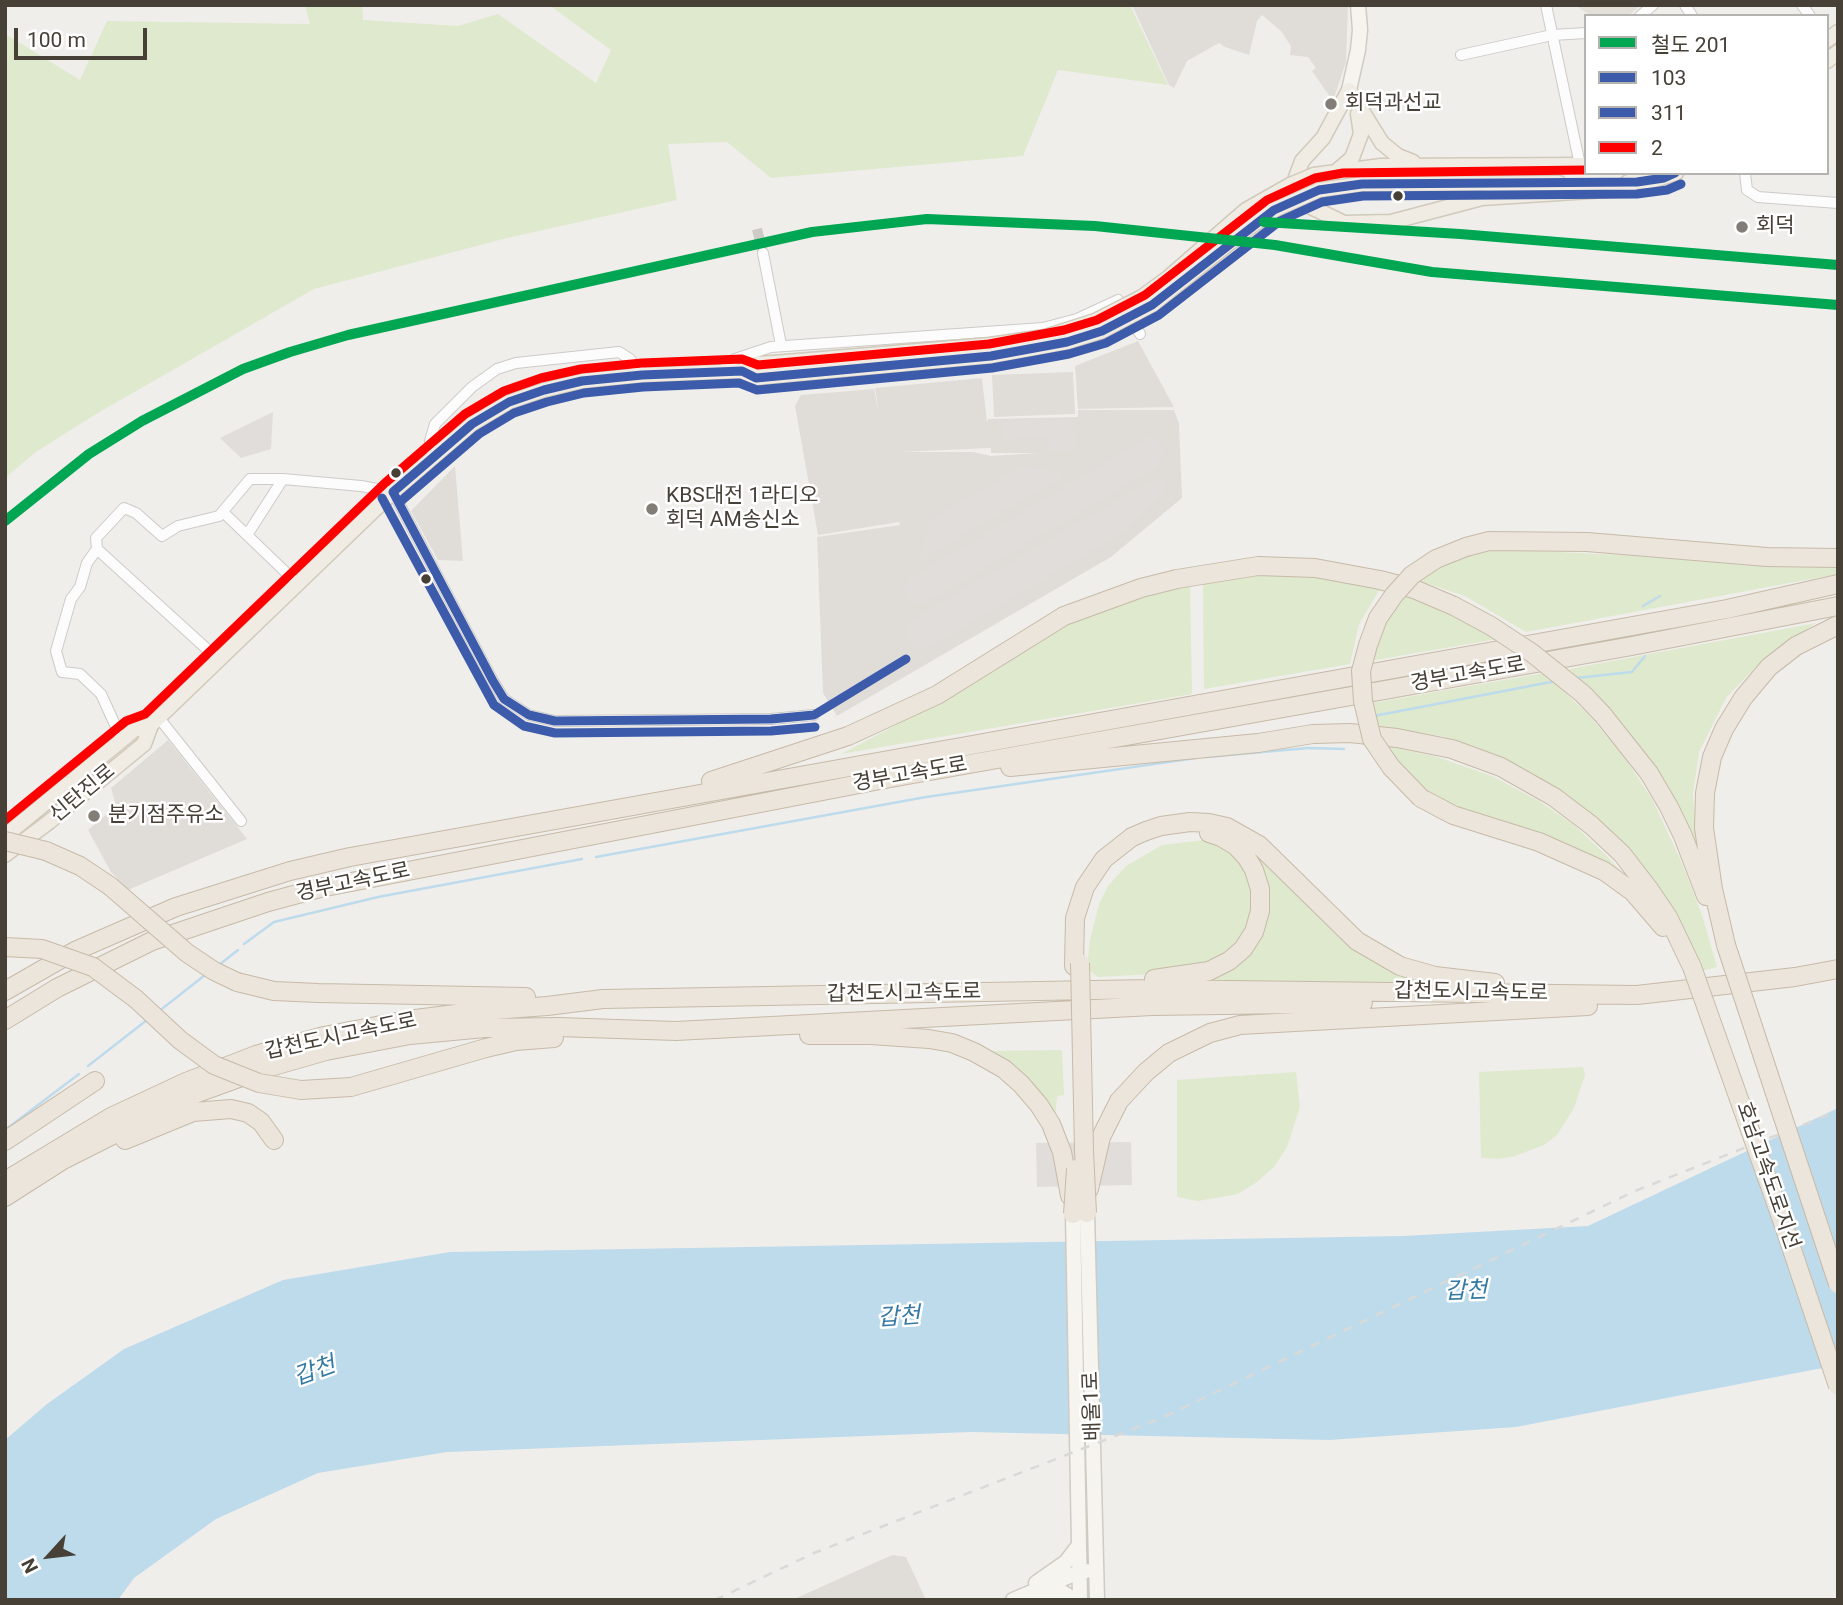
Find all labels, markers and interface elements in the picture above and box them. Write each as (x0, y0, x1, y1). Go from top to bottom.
scale bar (18, 14, 150, 58)
legend (1584, 14, 1829, 175)
text: 100 m (27, 28, 86, 52)
text: 철도 201 (1651, 33, 1730, 57)
text: 103 (1651, 66, 1686, 90)
place label: 회덕과선교 (1345, 91, 1442, 117)
marker: 회덕과선교 (1323, 96, 1339, 112)
text: 311 (1651, 101, 1686, 125)
text: 2 (1651, 136, 1663, 160)
unlabelled marker (1391, 189, 1405, 203)
place label: 회덕 (1756, 214, 1795, 240)
marker: 회덕 (1734, 219, 1750, 235)
unlabelled marker (389, 466, 403, 480)
place label: KBS대전 1라디오 회덕 AM송신소 (666, 484, 818, 534)
marker: KBS대전 1라디오 회덕 AM송신소 (644, 501, 660, 517)
unlabelled marker (419, 572, 433, 586)
street label: 경부고속도로 (1409, 653, 1527, 697)
street label: 경부고속도로 (851, 753, 969, 797)
street label: 신탄진로 (45, 760, 121, 828)
place label: 분기점주유소 (108, 803, 224, 829)
marker: 분기점주유소 (86, 808, 102, 824)
street label: 경부고속도로 (294, 859, 412, 907)
street label: 갑천도시고속도로 (1394, 979, 1548, 1007)
street label: 갑천도시고속도로 (827, 980, 981, 1008)
street label: 갑천도시고속도로 (263, 1009, 419, 1065)
street label: 호남고속도로지선 (1730, 1099, 1804, 1253)
water label: 갑천 (1444, 1277, 1488, 1307)
water label: 갑천 (877, 1303, 921, 1333)
water label: 갑천 (290, 1352, 340, 1392)
street label: 배울1로 (1079, 1371, 1107, 1441)
north arrow (14, 1521, 84, 1591)
text: N (17, 1555, 43, 1577)

